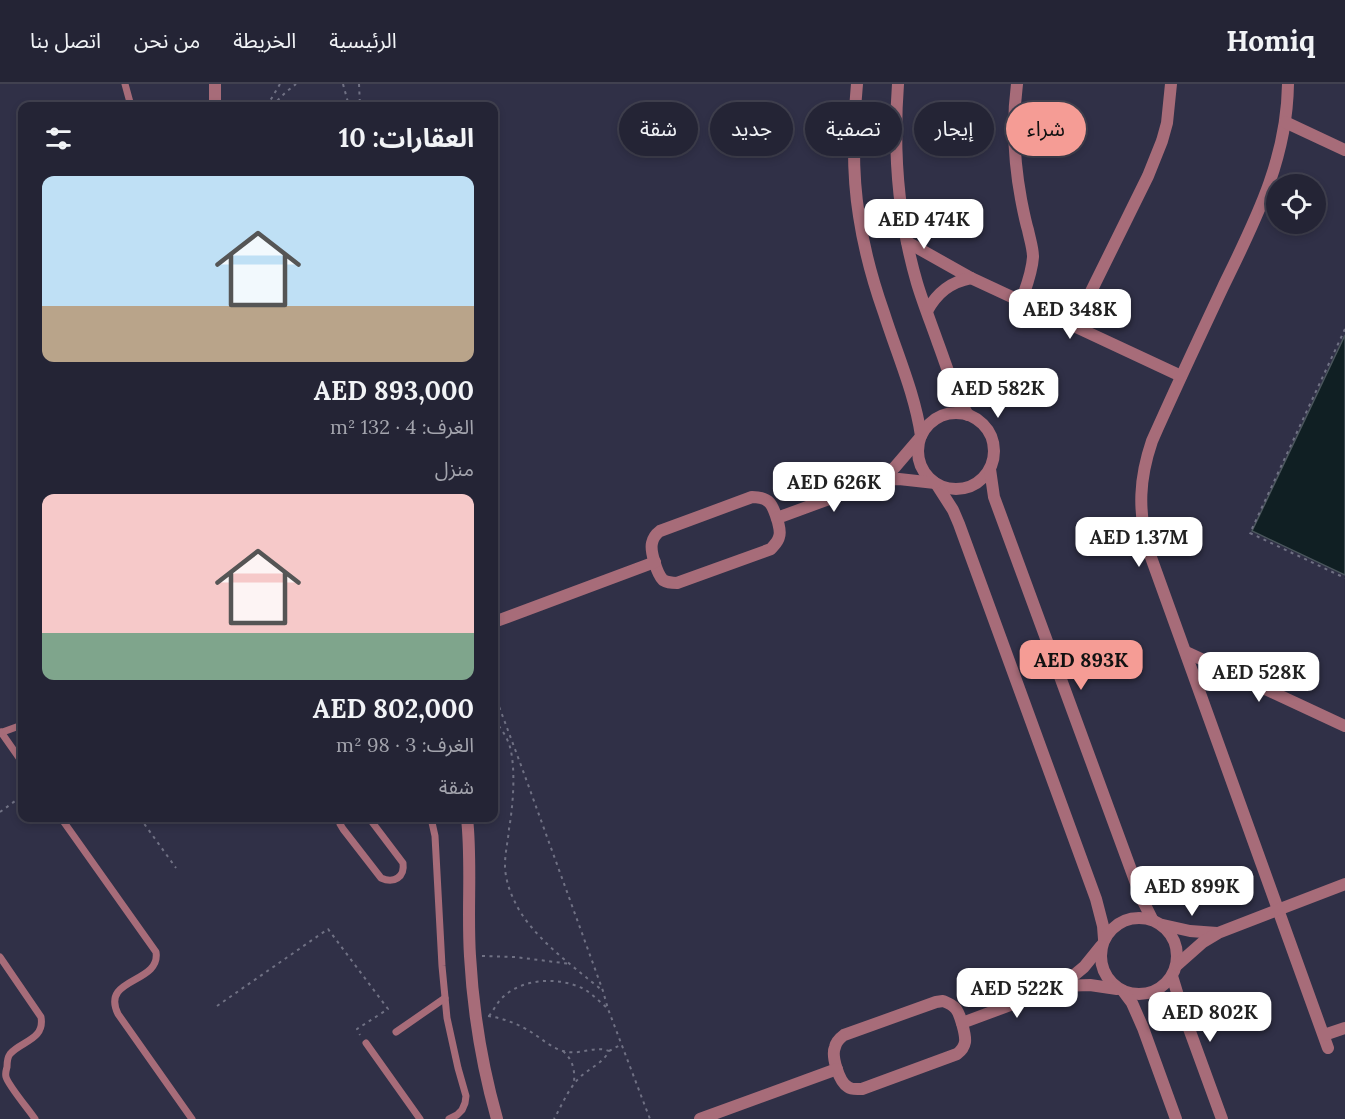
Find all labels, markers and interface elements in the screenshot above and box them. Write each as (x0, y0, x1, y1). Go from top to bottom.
text: Homiq (1226, 23, 1315, 59)
text: اتصل بنا (30, 27, 101, 54)
text: من نحن (134, 27, 200, 54)
text: الخريطة (233, 27, 296, 54)
text: الرئيسية (329, 27, 397, 54)
chip: شقة (619, 102, 698, 156)
chip: جديد (710, 102, 793, 156)
chip: تصفية (805, 102, 902, 156)
chip: إيجار (914, 102, 994, 156)
chip: شراء (1006, 102, 1086, 156)
text: العقارات: 10 (339, 121, 474, 154)
icon: filters (42, 122, 75, 155)
map controls (1266, 174, 1326, 234)
button: locate (1266, 174, 1326, 234)
pin: AED 474K (862, 199, 986, 250)
text: AED 474K (878, 206, 970, 231)
icon: home (204, 215, 312, 323)
pin: AED 348K (1008, 289, 1132, 340)
text: AED 348K (1023, 296, 1117, 321)
pin: AED 582K (936, 368, 1060, 419)
text: AED 893,000 (314, 374, 474, 407)
text: AED 582K (951, 375, 1045, 400)
text: الغرف: 4 · 132 m² (330, 414, 474, 439)
text: منزل (435, 456, 474, 481)
pin: AED 626K (772, 462, 896, 513)
text: AED 626K (787, 469, 881, 494)
pin: AED 1.37M (1070, 517, 1208, 568)
text: AED 1.37M (1089, 524, 1189, 549)
icon: home (204, 533, 312, 641)
pin: AED 893K (1019, 640, 1143, 691)
text: AED 893K (1034, 647, 1128, 672)
pin: AED 528K (1197, 652, 1321, 703)
text: AED 528K (1212, 659, 1306, 684)
text: AED 802,000 (313, 692, 474, 725)
text: الغرف: 3 · 98 m² (336, 732, 474, 757)
text: شقة (439, 774, 474, 799)
pin: AED 899K (1130, 866, 1254, 917)
text: AED 899K (1145, 873, 1240, 898)
pin: AED 522K (955, 968, 1079, 1019)
text: AED 522K (971, 975, 1063, 1000)
pin: AED 802K (1148, 992, 1272, 1043)
text: AED 802K (1162, 999, 1258, 1024)

